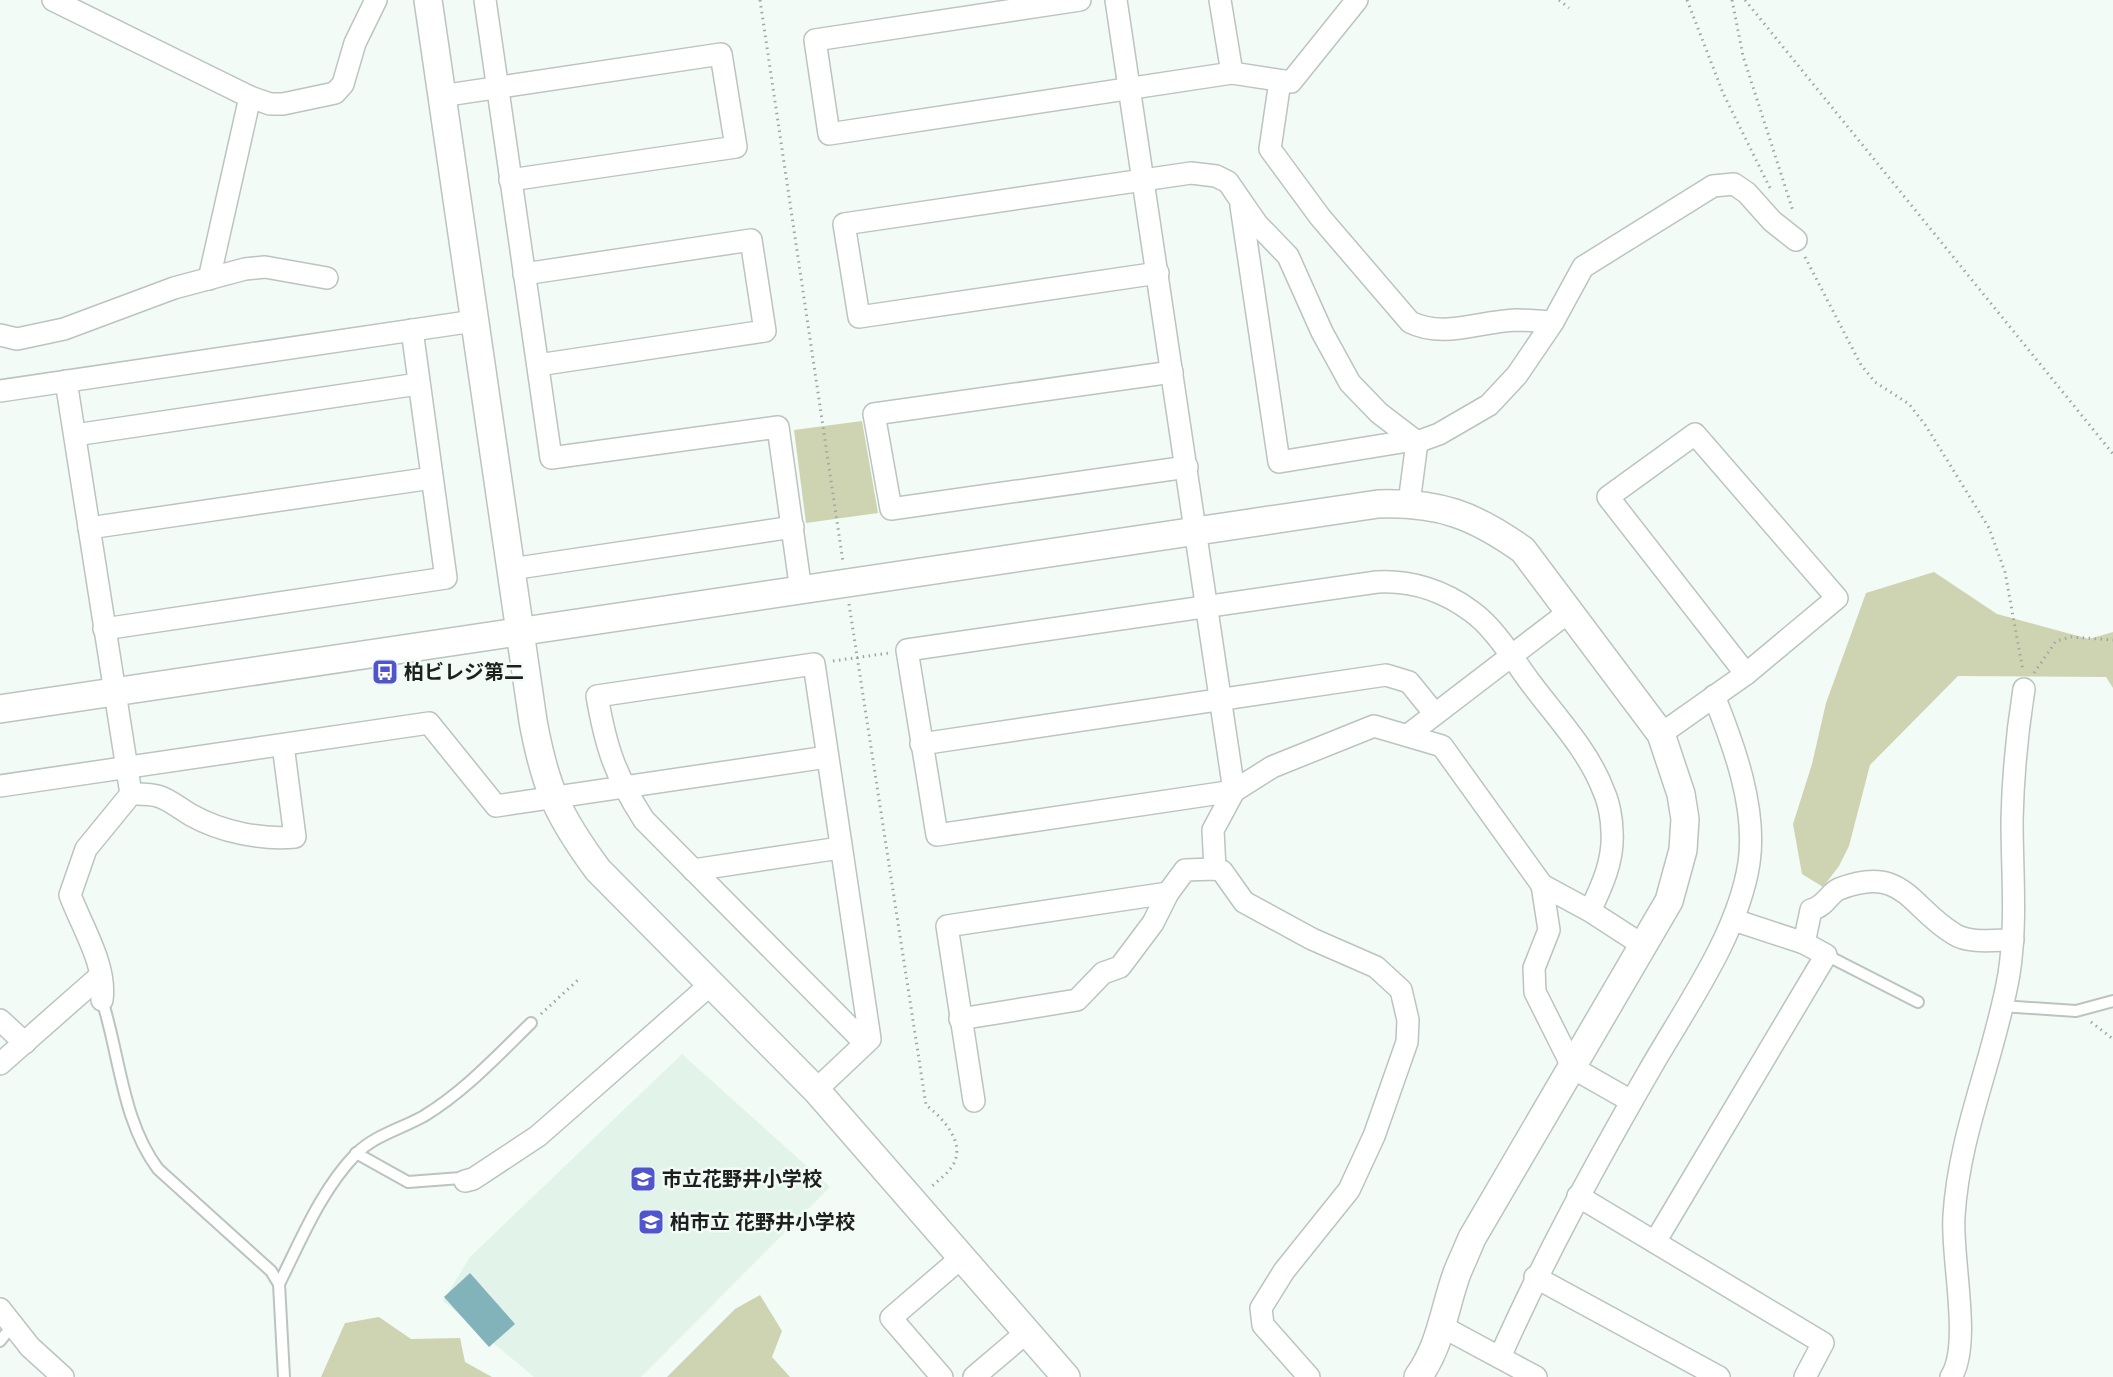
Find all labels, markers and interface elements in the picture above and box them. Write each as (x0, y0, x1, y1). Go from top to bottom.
bus stop icon: 柏ビレジ第二 (370, 657, 400, 687)
place label: 柏ビレジ第二 (404, 659, 524, 685)
school or university icon: 市立花野井小学校 (628, 1164, 658, 1194)
place label: 市立花野井小学校 (662, 1166, 822, 1192)
school or university icon: 柏市立 花野井小学校 (636, 1207, 666, 1237)
place label: 柏市立 花野井小学校 (670, 1209, 855, 1235)

